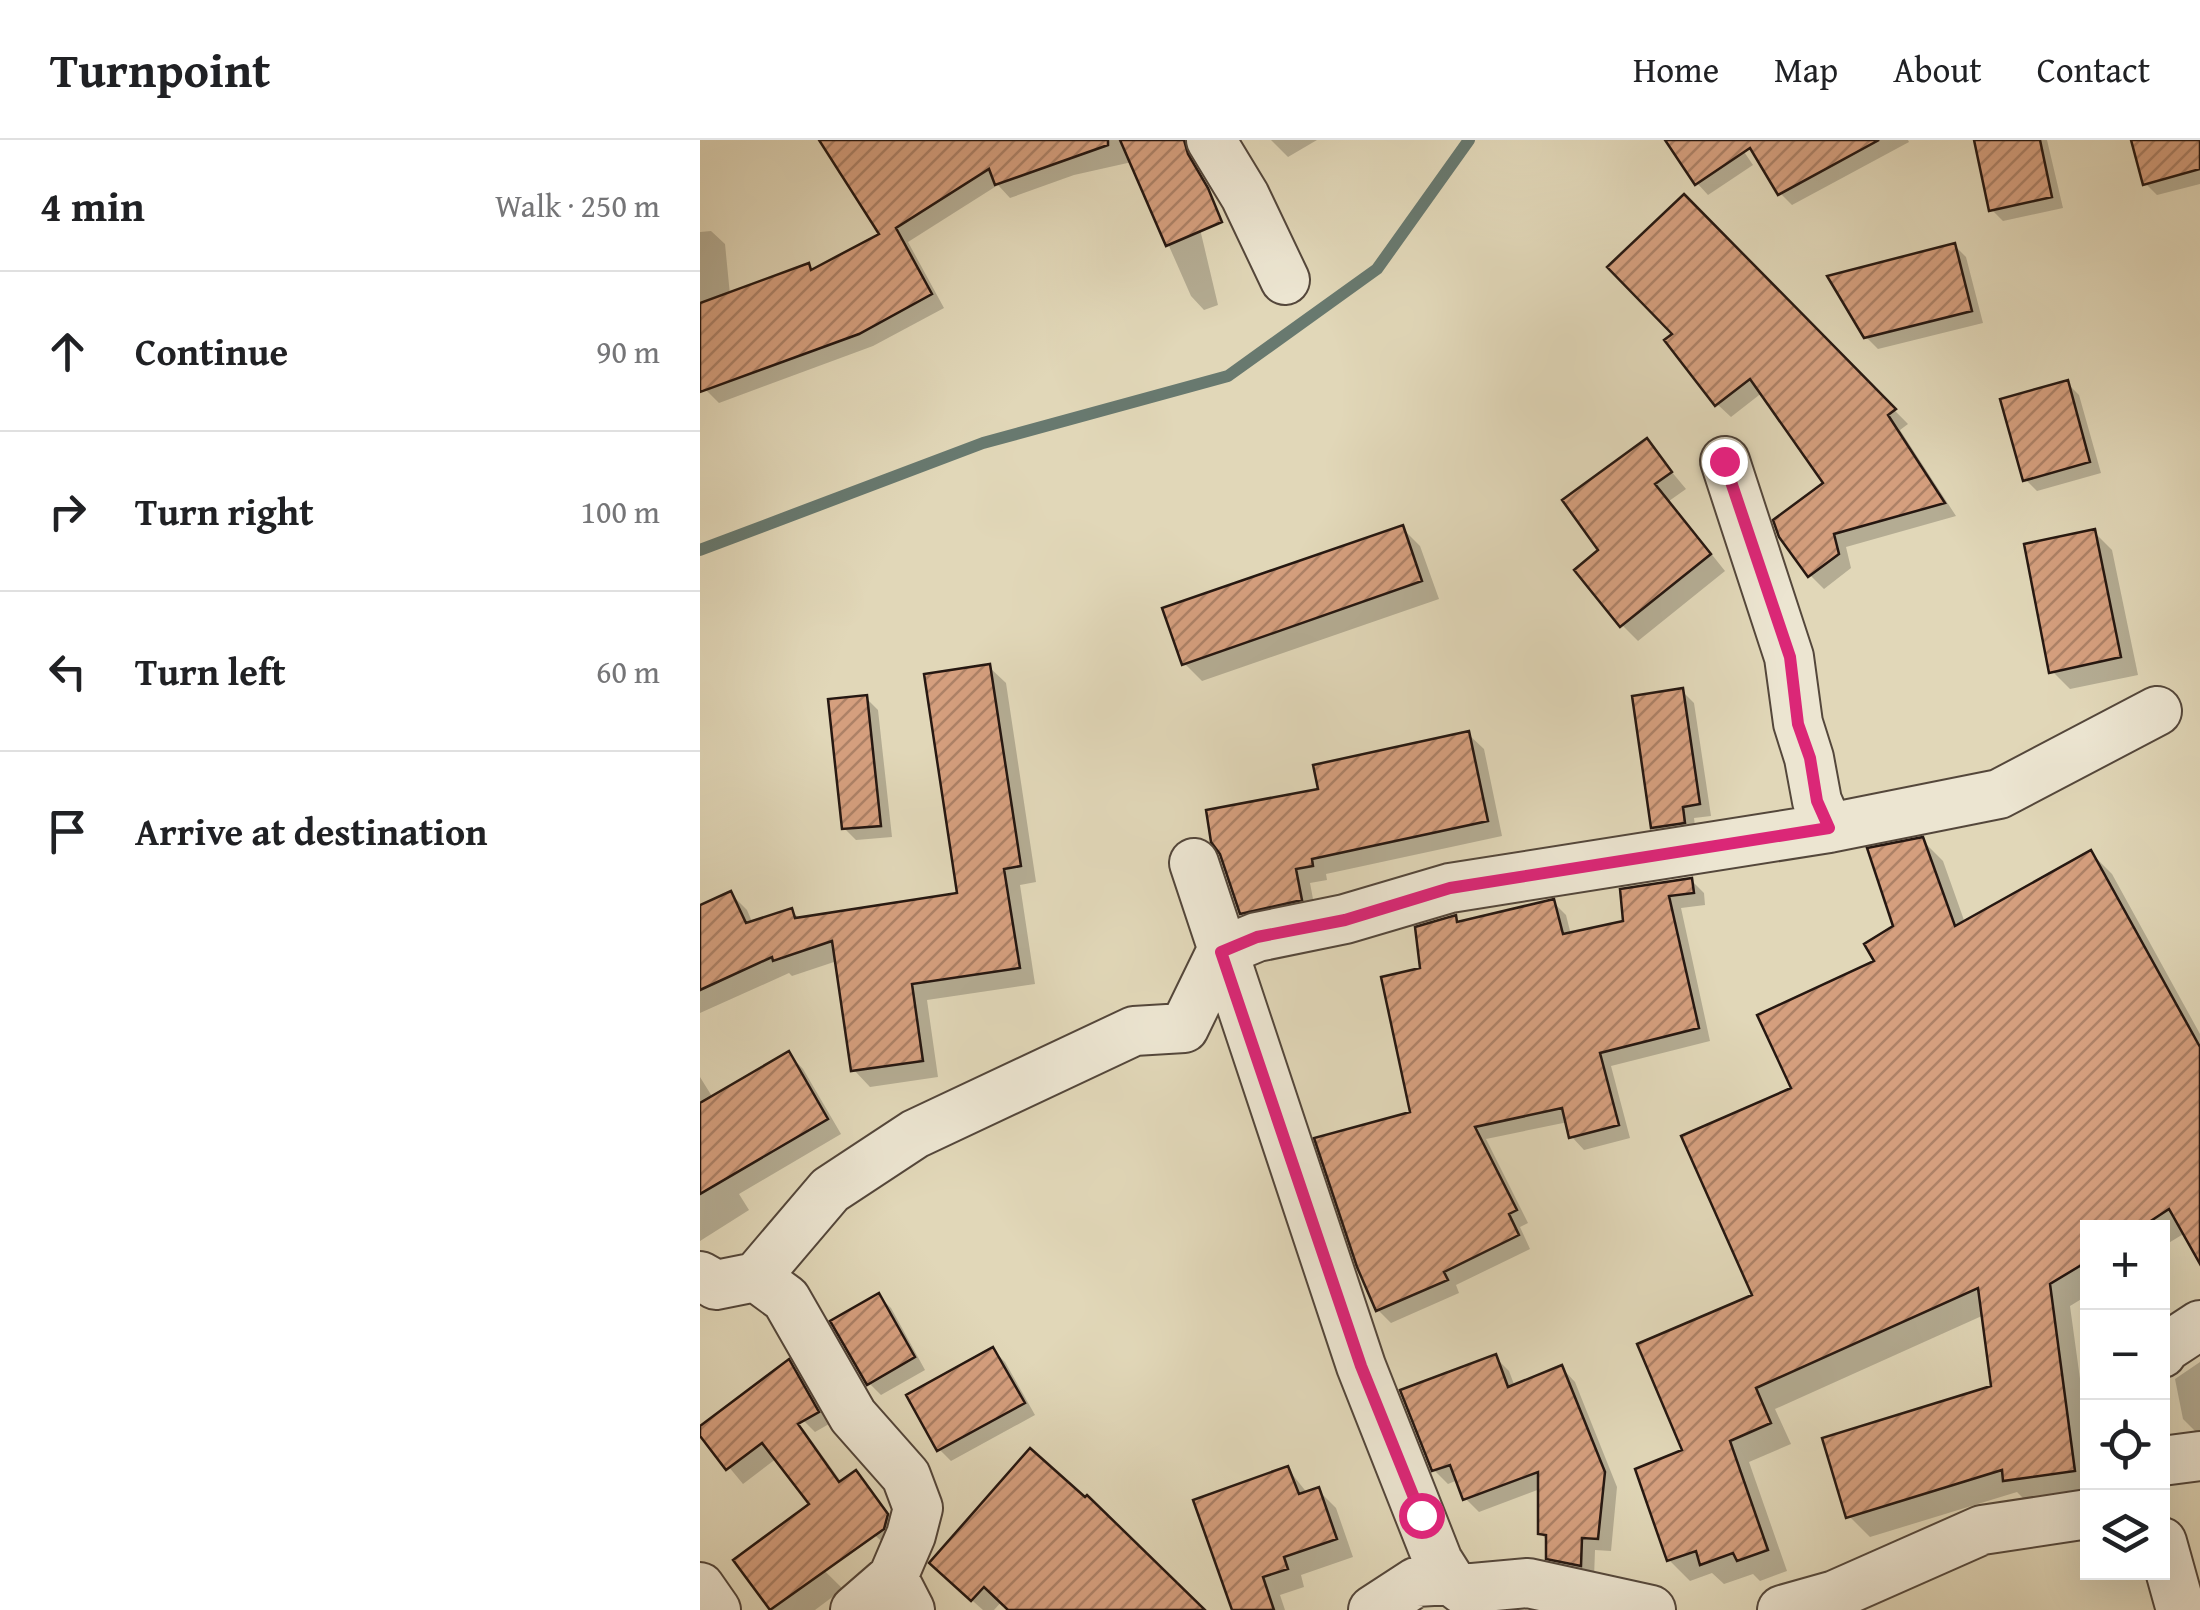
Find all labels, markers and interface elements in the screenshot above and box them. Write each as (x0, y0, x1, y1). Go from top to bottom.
text: Turnpoint (50, 34, 271, 105)
text: Home (1633, 44, 1719, 95)
text: Map (1774, 44, 1838, 95)
text: About (1893, 44, 1982, 95)
text: Contact (2037, 44, 2150, 95)
text: 4 min (40, 175, 145, 236)
text: Walk · 250 m (495, 182, 660, 229)
text: Continue (135, 323, 288, 379)
icon: ahead (40, 324, 95, 379)
text: 90 m (596, 328, 660, 375)
route end (1702, 439, 1748, 485)
text: Turn right (135, 483, 314, 539)
icon: right (40, 484, 95, 539)
text: 100 m (581, 488, 660, 535)
text: Turn left (135, 643, 286, 699)
icon: left (40, 644, 95, 699)
text: 60 m (596, 648, 660, 695)
text: Arrive at destination (135, 803, 488, 859)
icon: arrive (40, 804, 95, 859)
map controls (2080, 1220, 2170, 1580)
button: + (2080, 1220, 2170, 1310)
button: − (2080, 1310, 2170, 1400)
button: locate (2080, 1400, 2170, 1490)
button: layers (2080, 1490, 2170, 1580)
route start (1399, 1493, 1445, 1539)

